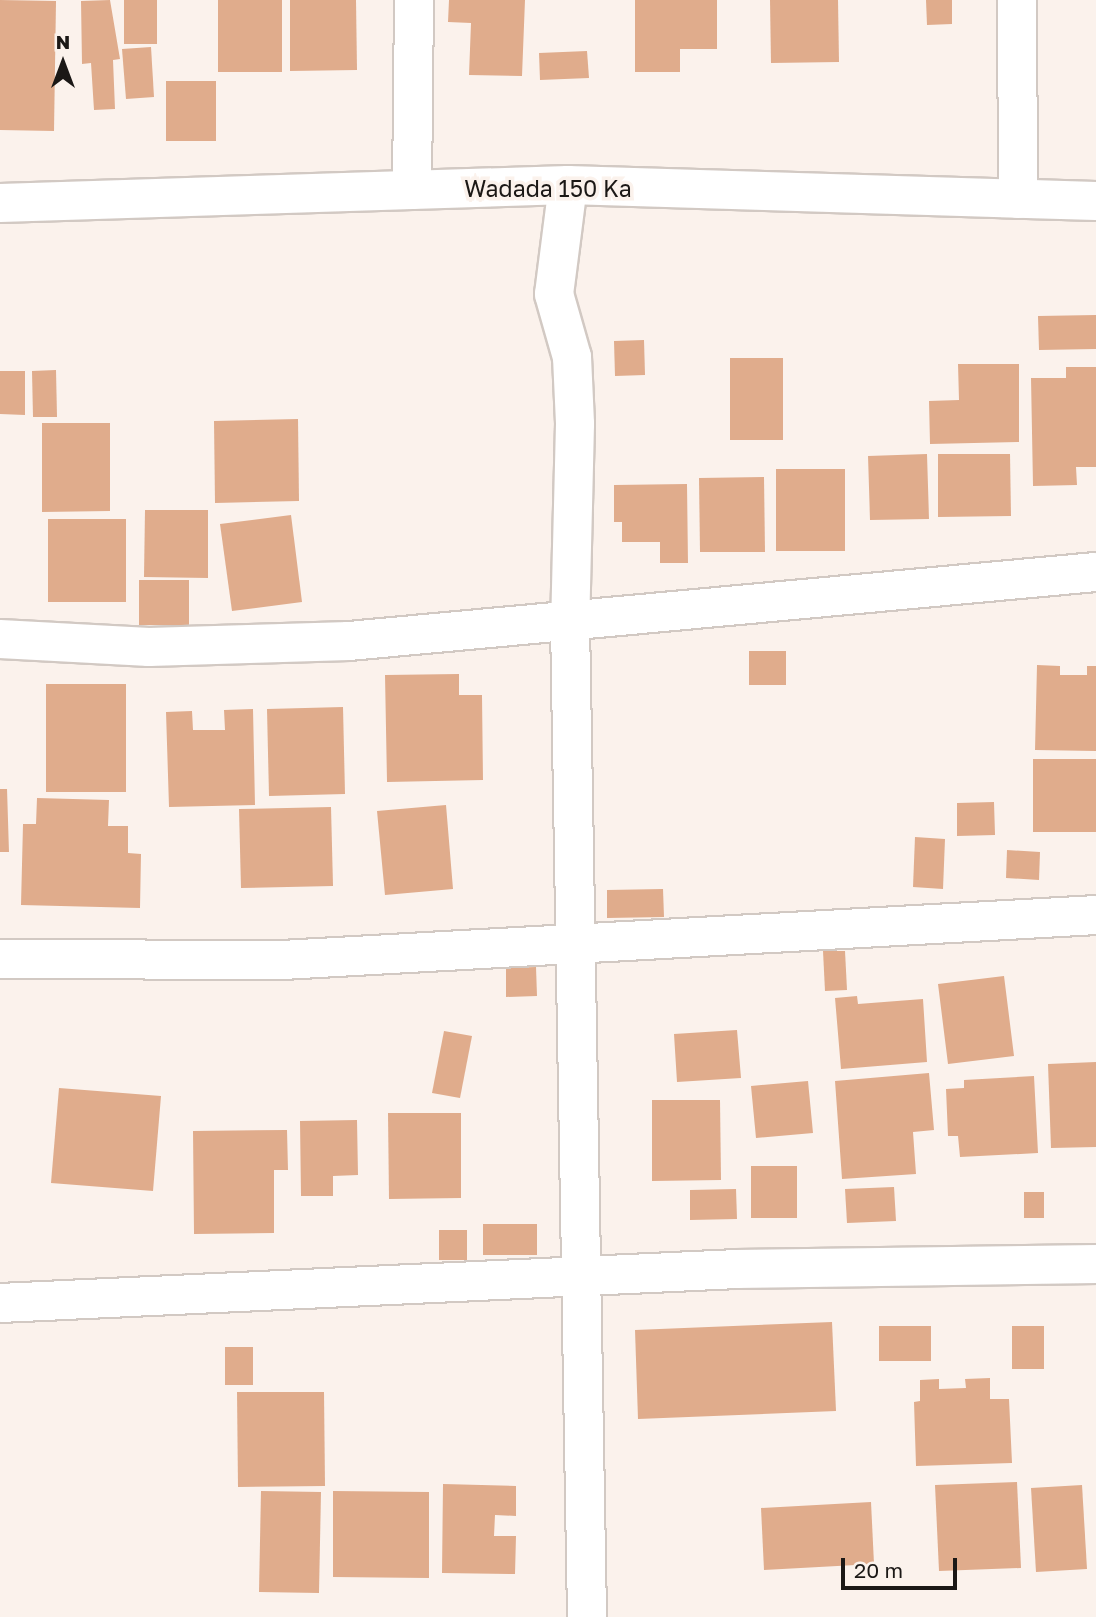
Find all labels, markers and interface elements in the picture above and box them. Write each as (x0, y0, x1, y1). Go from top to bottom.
north arrow (28, 28, 98, 98)
text: N (56, 30, 70, 53)
street label: Wadada 150 Ka (464, 174, 632, 202)
scale bar (844, 1544, 960, 1588)
text: 20 m (854, 1557, 903, 1583)

